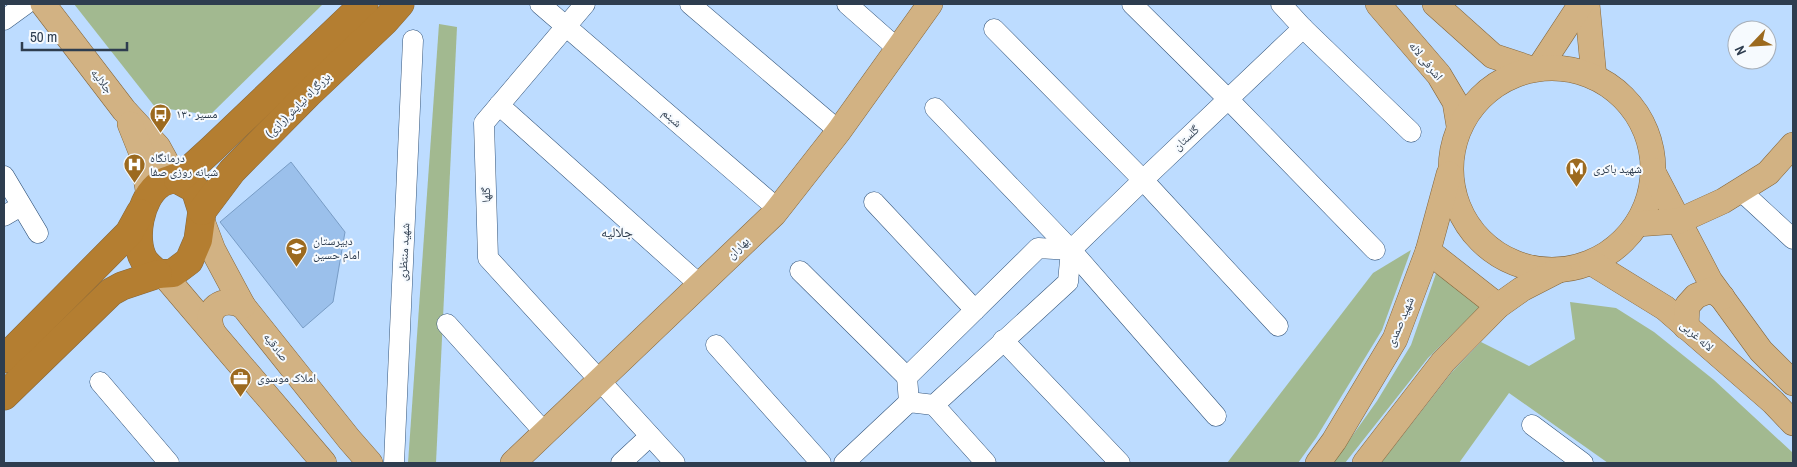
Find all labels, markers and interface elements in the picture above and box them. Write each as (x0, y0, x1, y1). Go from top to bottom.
scale bar (22, 20, 128, 52)
north arrow (1727, 20, 1777, 70)
text: 50 m (30, 26, 57, 47)
street label: اشرفی لاله (1405, 38, 1447, 84)
text: N (1730, 43, 1750, 58)
street label: جلالیه (87, 65, 117, 97)
street label: بزرگراه نیایش(رازی) (262, 69, 334, 141)
bus stop icon: مسیر ۱۳۰ (148, 102, 172, 133)
street label: شبنم (659, 105, 685, 131)
place label: مسیر ۱۳۰ (176, 106, 218, 122)
street label: گلستان (1169, 122, 1203, 154)
place label: درمانگاه شبانه روزی صفا (150, 150, 218, 180)
hospital icon: درمانگاه شبانه روزی صفا (122, 153, 146, 184)
metro station icon: شهید باکری (1565, 157, 1589, 188)
place label: شهید باکری (1593, 161, 1642, 177)
street label: گلها (478, 187, 494, 203)
street label: شهید منتظری (394, 222, 414, 282)
district label: جلالیه (601, 223, 633, 241)
place label: دبیرستان امام حسین (313, 233, 360, 263)
street label: بهاران (723, 233, 753, 263)
school or university icon: دبیرستان امام حسین (285, 236, 309, 267)
street label: شهید صمدی (1382, 295, 1418, 349)
street label: لاله غربی (1677, 317, 1717, 355)
street label: صادقیه (260, 329, 292, 365)
office icon: املاک موسوی (229, 366, 253, 397)
place label: املاک موسوی (257, 370, 316, 386)

